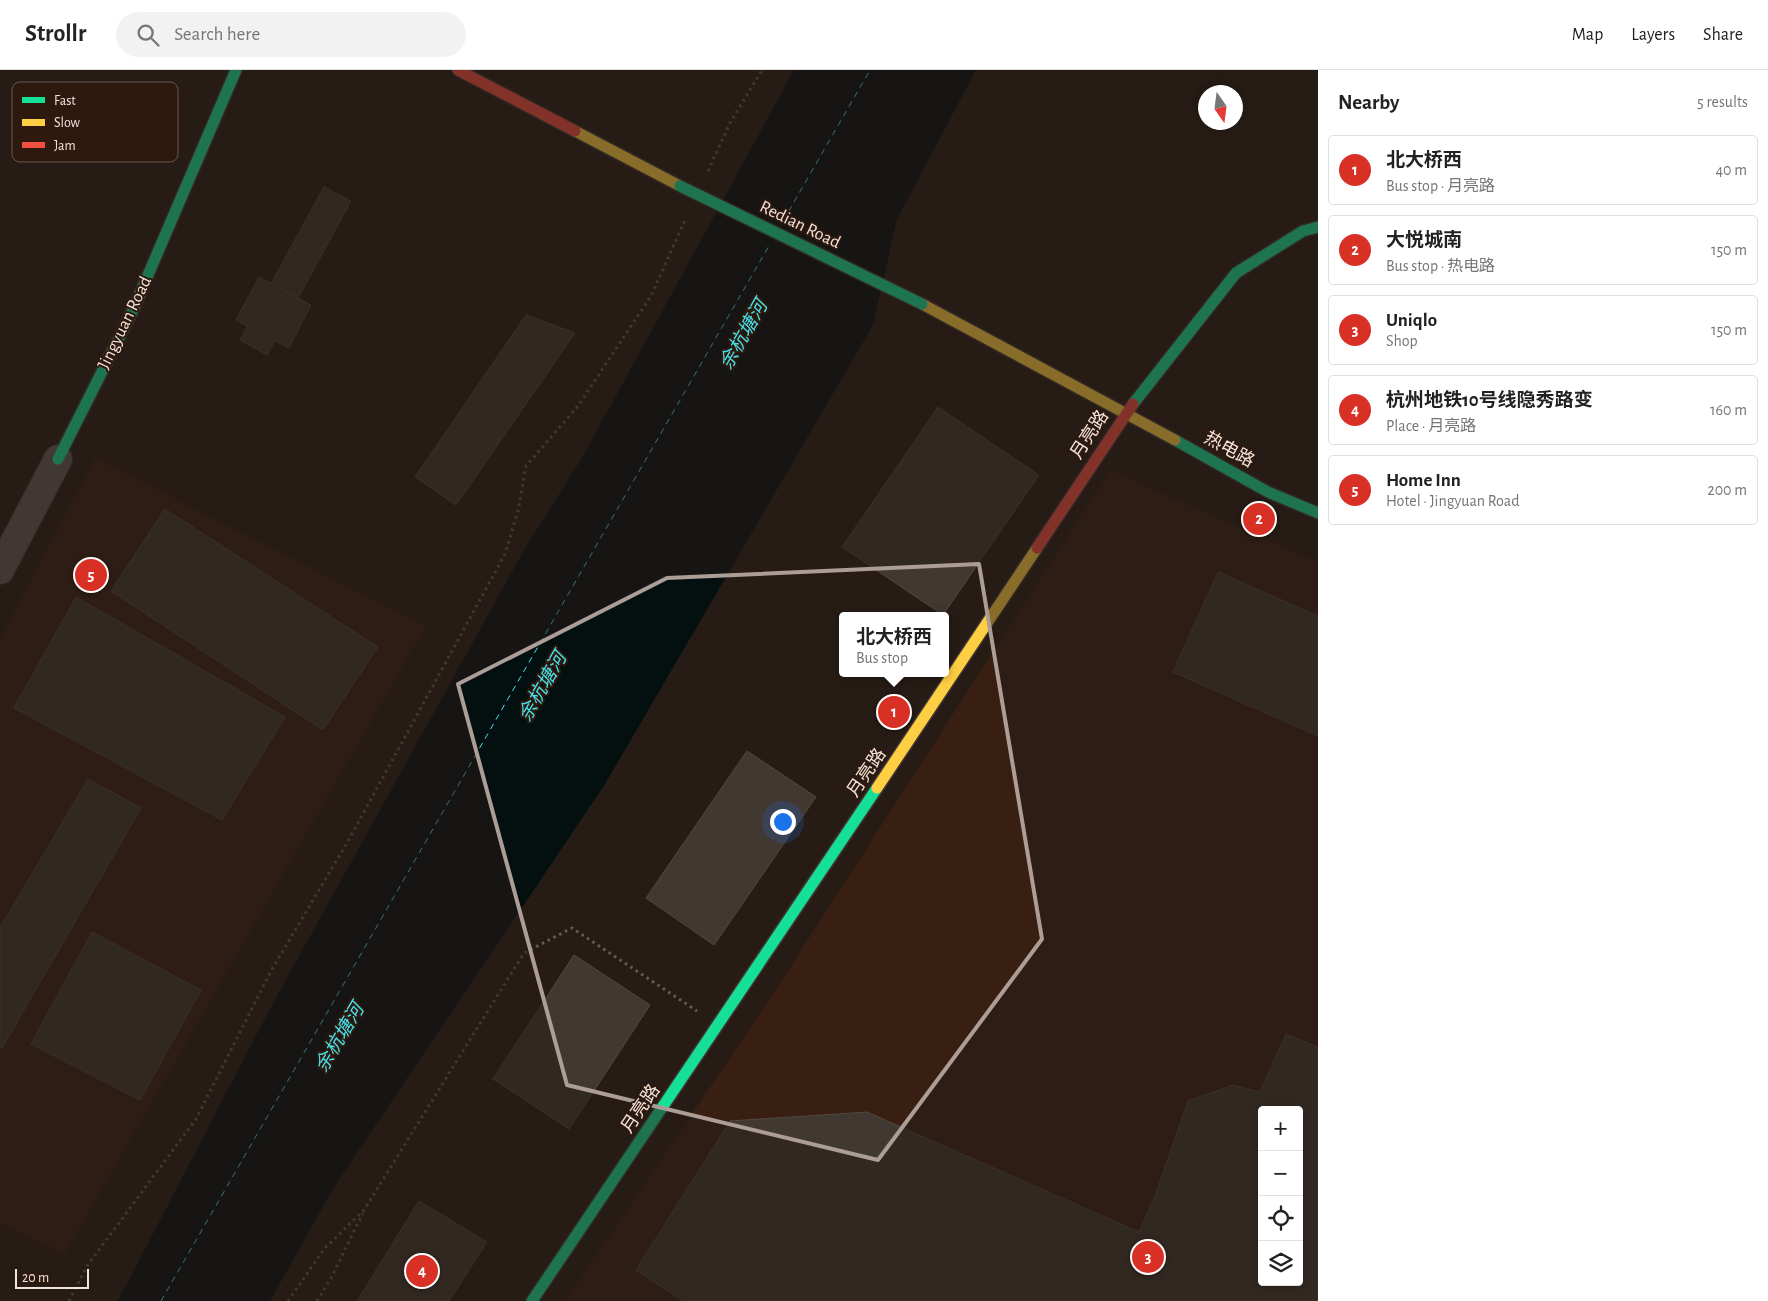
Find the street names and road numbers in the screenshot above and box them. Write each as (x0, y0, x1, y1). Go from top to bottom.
street label: Redian Road (757, 198, 843, 252)
street label: Jingyuan Road (95, 274, 155, 372)
street label: 月亮路 (1066, 406, 1112, 463)
street label: 热电路 (1201, 427, 1258, 471)
street label: 月亮路 (843, 744, 890, 800)
street label: 月亮路 (617, 1080, 664, 1136)

